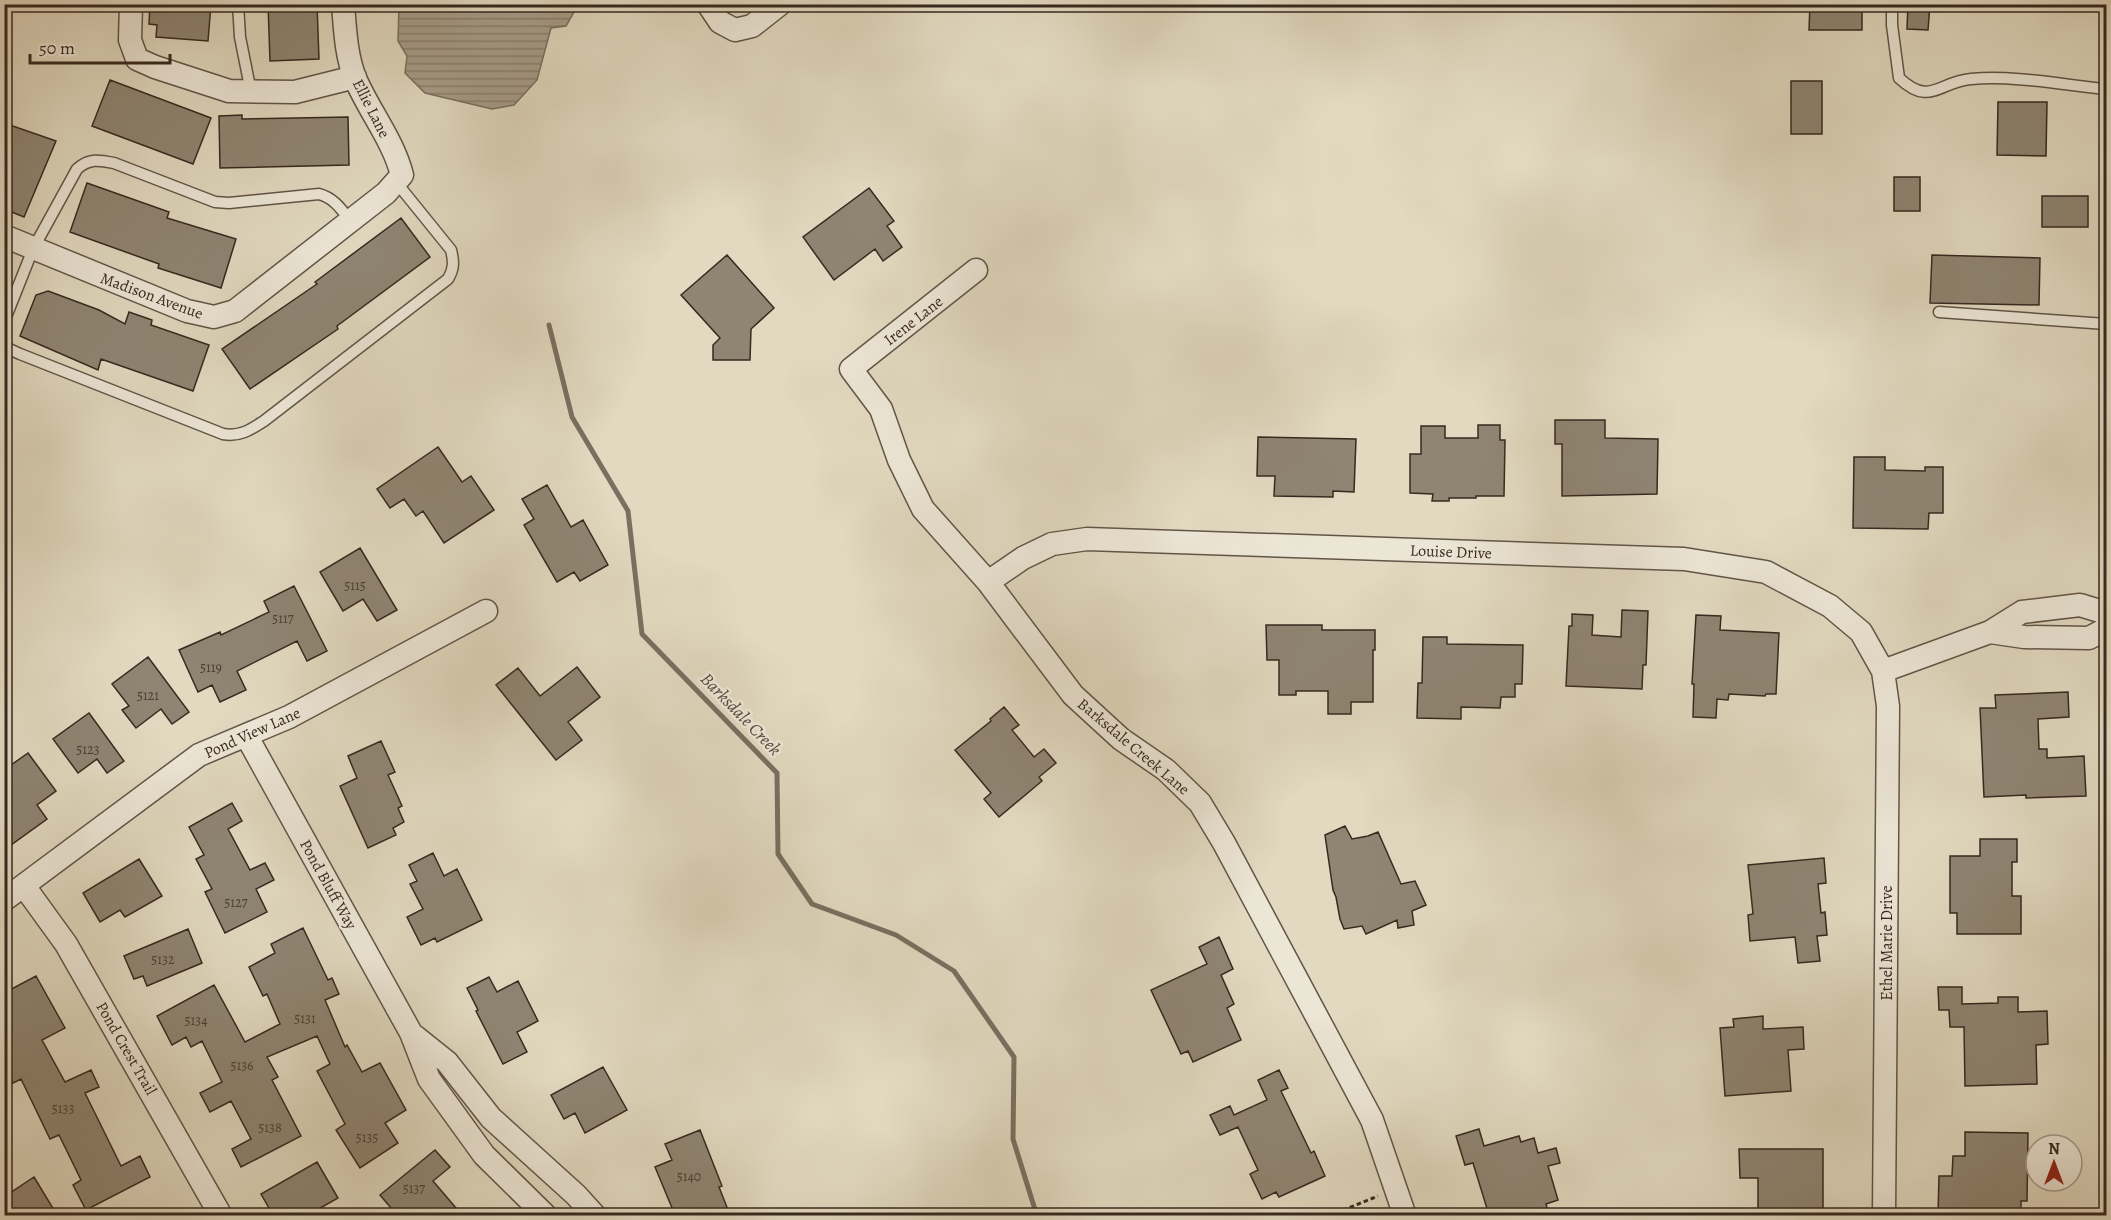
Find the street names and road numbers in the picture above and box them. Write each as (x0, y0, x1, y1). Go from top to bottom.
street label: Ellie Lane (347, 75, 395, 142)
street label: Madison Avenue (97, 267, 206, 325)
street label: Irene Lane (880, 291, 948, 351)
street label: Louise Drive (1410, 540, 1492, 564)
street label: Barksdale Creek Lane (1072, 693, 1194, 800)
street label: Pond View Lane (201, 702, 304, 764)
street label: Pond Bluff Way (294, 835, 362, 934)
street label: Ethel Marie Drive (1876, 885, 1898, 1001)
street label: Pond Crest Trail (91, 998, 162, 1099)

